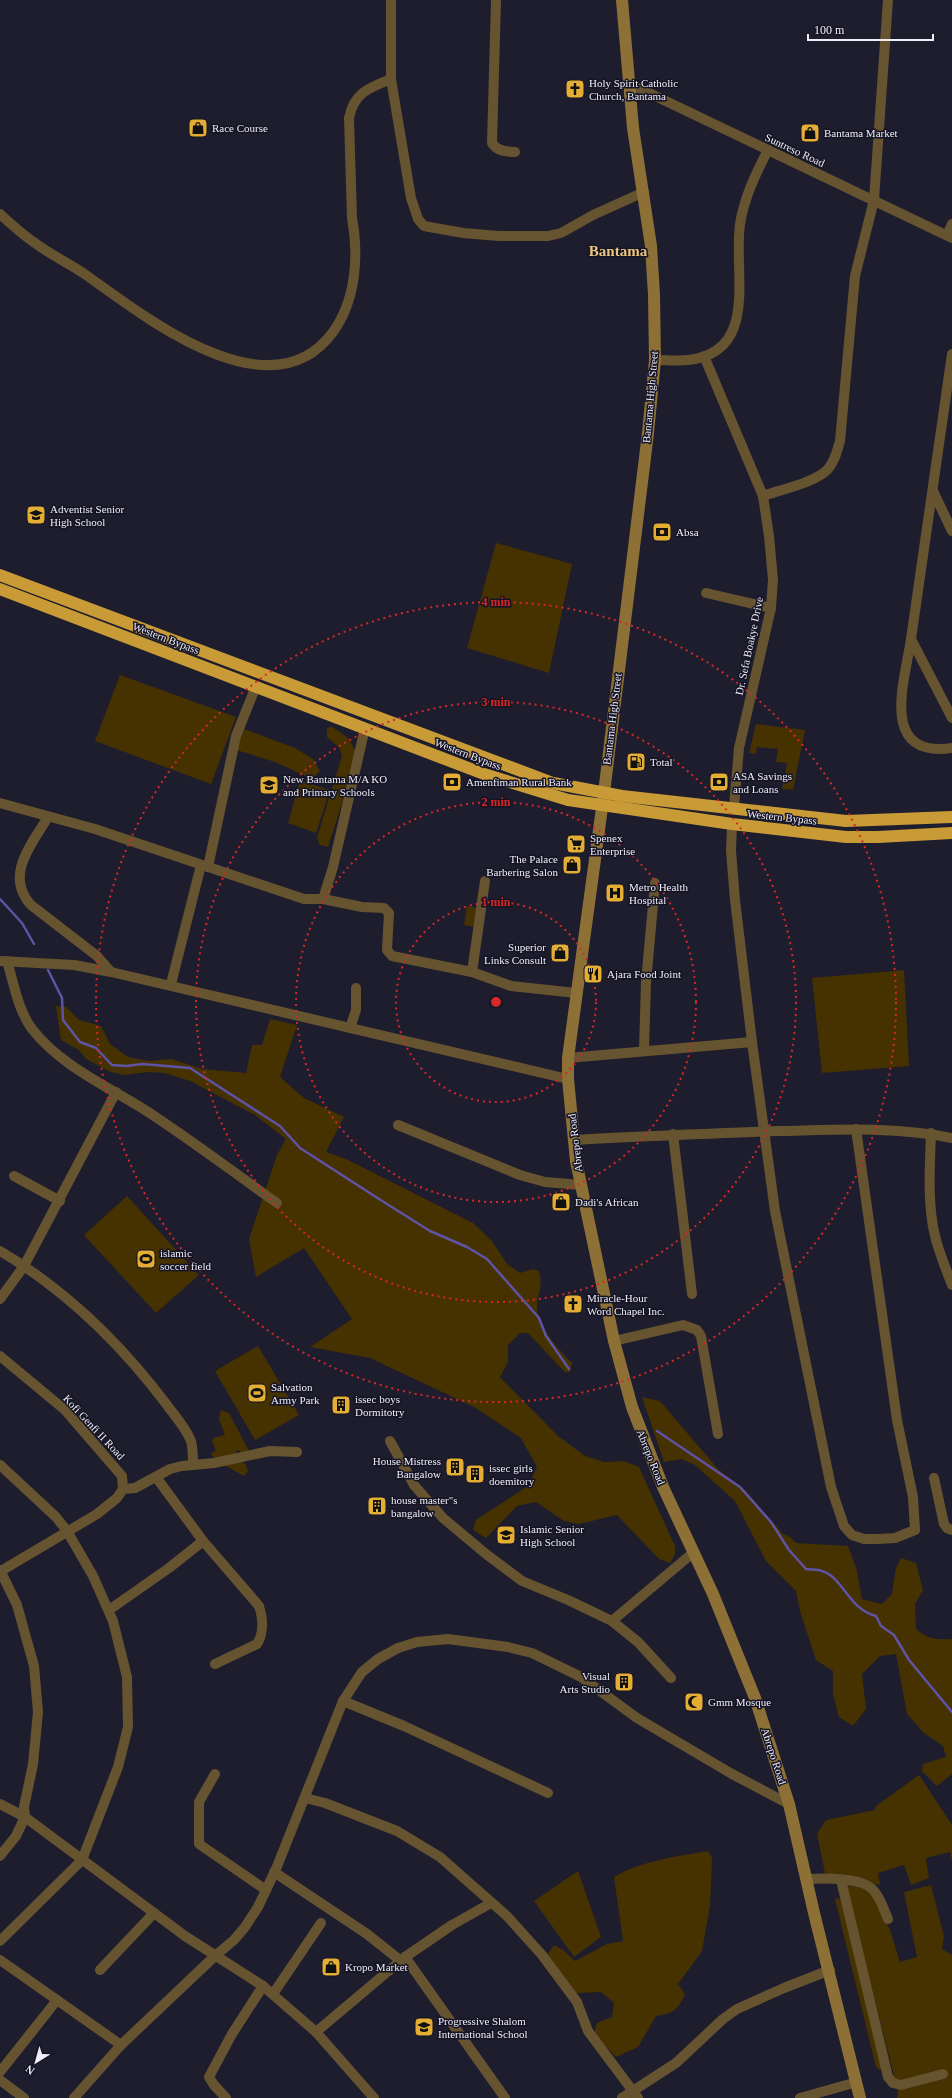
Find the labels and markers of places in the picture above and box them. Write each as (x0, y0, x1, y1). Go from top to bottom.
place label: Holy Spirit Catholic Church, Bantama (589, 77, 678, 102)
church icon: Holy Spirit Catholic Church, Bantama (564, 78, 586, 100)
shop icon: Race Course (187, 117, 209, 139)
place label: Race Course (212, 122, 268, 134)
shop icon: Bantama Market (799, 122, 821, 144)
place label: Bantama Market (824, 127, 898, 139)
place label: Adventist Senior High School (50, 503, 125, 528)
school or university icon: Adventist Senior High School (25, 504, 47, 526)
bank icon: Absa (651, 521, 673, 543)
place label: Absa (676, 526, 699, 538)
fuel station icon: Total (625, 751, 647, 773)
place label: Total (650, 756, 672, 768)
place label: ASA Savings and Loans (733, 770, 792, 795)
bank icon: Amenfiman Rural Bank (441, 771, 463, 793)
bank icon: ASA Savings and Loans (708, 771, 730, 793)
place label: New Bantama M/A KO and Primary Schools (283, 773, 387, 798)
school or university icon: New Bantama M/A KO and Primary Schools (258, 774, 280, 796)
place label: Amenfiman Rural Bank (466, 776, 572, 788)
place label: Spenex Enterprise (590, 832, 635, 857)
supermarket icon: Spenex Enterprise (565, 833, 587, 855)
place label: The Palace Barbering Salon (486, 853, 558, 878)
shop icon: The Palace Barbering Salon (561, 854, 583, 876)
place label: Metro Health Hospital (629, 881, 688, 906)
hospital icon: Metro Health Hospital (604, 882, 626, 904)
place label: Superior Links Consult (484, 941, 546, 966)
shop icon: Superior Links Consult (549, 942, 571, 964)
restaurant icon: Ajara Food Joint (582, 963, 604, 985)
place label: Ajara Food Joint (607, 968, 681, 980)
centre of rings (489, 995, 503, 1009)
shop icon: Dadi's African (550, 1191, 572, 1213)
place label: Dadi's African (575, 1196, 639, 1208)
place label: islamic soccer field (160, 1247, 211, 1272)
sports icon: islamic soccer field (135, 1248, 157, 1270)
place label: Miracle-Hour Word Chapel Inc. (587, 1292, 665, 1317)
church icon: Miracle-Hour Word Chapel Inc. (562, 1293, 584, 1315)
place label: Salvation Army Park (271, 1381, 320, 1406)
sports icon: Salvation Army Park (246, 1382, 268, 1404)
place label: issec boys Dormitotry (355, 1393, 405, 1418)
building icon: issec boys Dormitotry (330, 1394, 352, 1416)
place label: House Mistress Bangalow (373, 1455, 441, 1480)
building icon: House Mistress Bangalow (444, 1456, 466, 1478)
place label: issec girls doemitory (489, 1462, 535, 1487)
building icon: issec girls doemitory (464, 1463, 486, 1485)
place label: house master"s bangalow (391, 1494, 458, 1519)
building icon: house master"s bangalow (366, 1495, 388, 1517)
place label: Islamic Senior High School (520, 1523, 584, 1548)
school or university icon: Islamic Senior High School (495, 1524, 517, 1546)
place label: Visual Arts Studio (560, 1670, 610, 1695)
building icon: Visual Arts Studio (613, 1671, 635, 1693)
mosque icon: Gmm Mosque (683, 1691, 705, 1713)
place label: Gmm Mosque (708, 1696, 771, 1708)
shop icon: Kropo Market (320, 1956, 342, 1978)
place label: Kropo Market (345, 1961, 408, 1973)
place label: Progressive Shalom International School (438, 2015, 528, 2040)
school or university icon: Progressive Shalom International School (413, 2016, 435, 2038)

